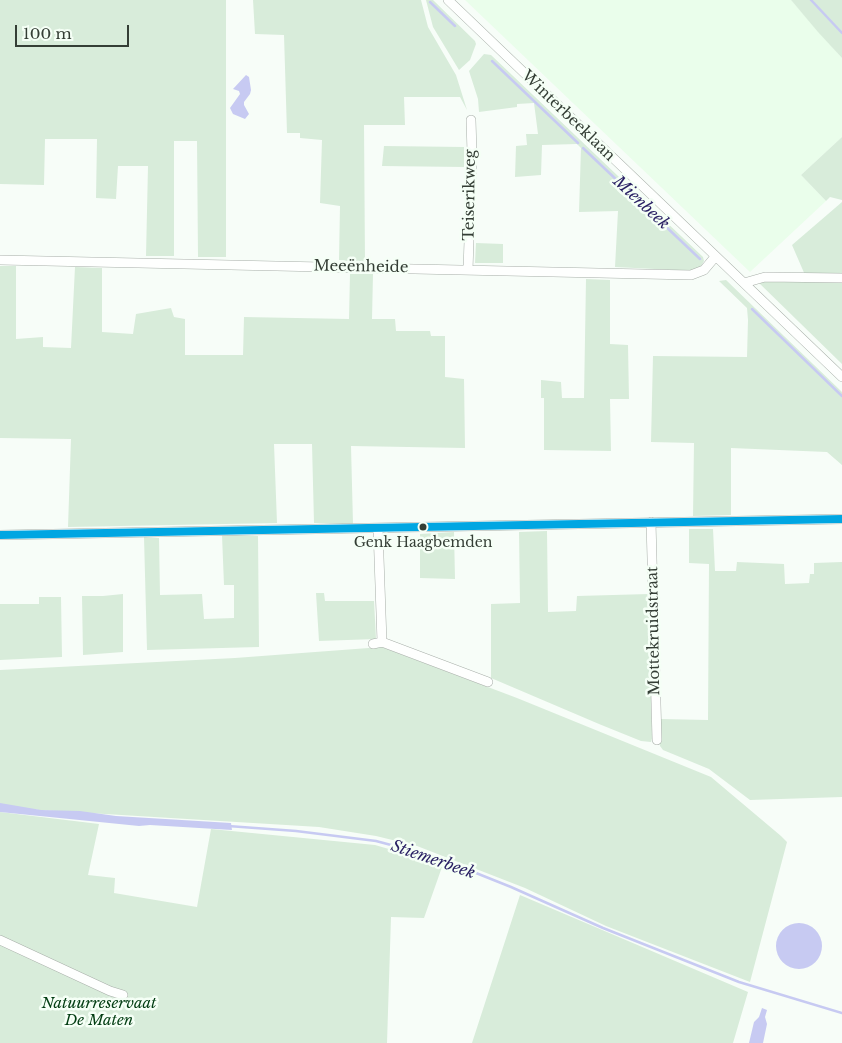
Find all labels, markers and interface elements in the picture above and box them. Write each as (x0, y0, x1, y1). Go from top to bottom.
scale bar (18, 15, 131, 47)
text: 100 m (23, 24, 72, 43)
street label: Winterbeeklaan (518, 67, 618, 165)
street label: Teiserikweg (460, 149, 480, 241)
water label: Mienbeek (609, 172, 673, 234)
street label: Meeënheide (313, 257, 409, 277)
marker: Genk Haagbemden (418, 522, 428, 532)
place label: Genk Haagbemden (354, 535, 492, 551)
street label: Mottekruidstraat (644, 566, 664, 696)
water label: Stiemerbeek (388, 837, 478, 883)
park label: Natuurreservaat De Maten (41, 995, 157, 1030)

